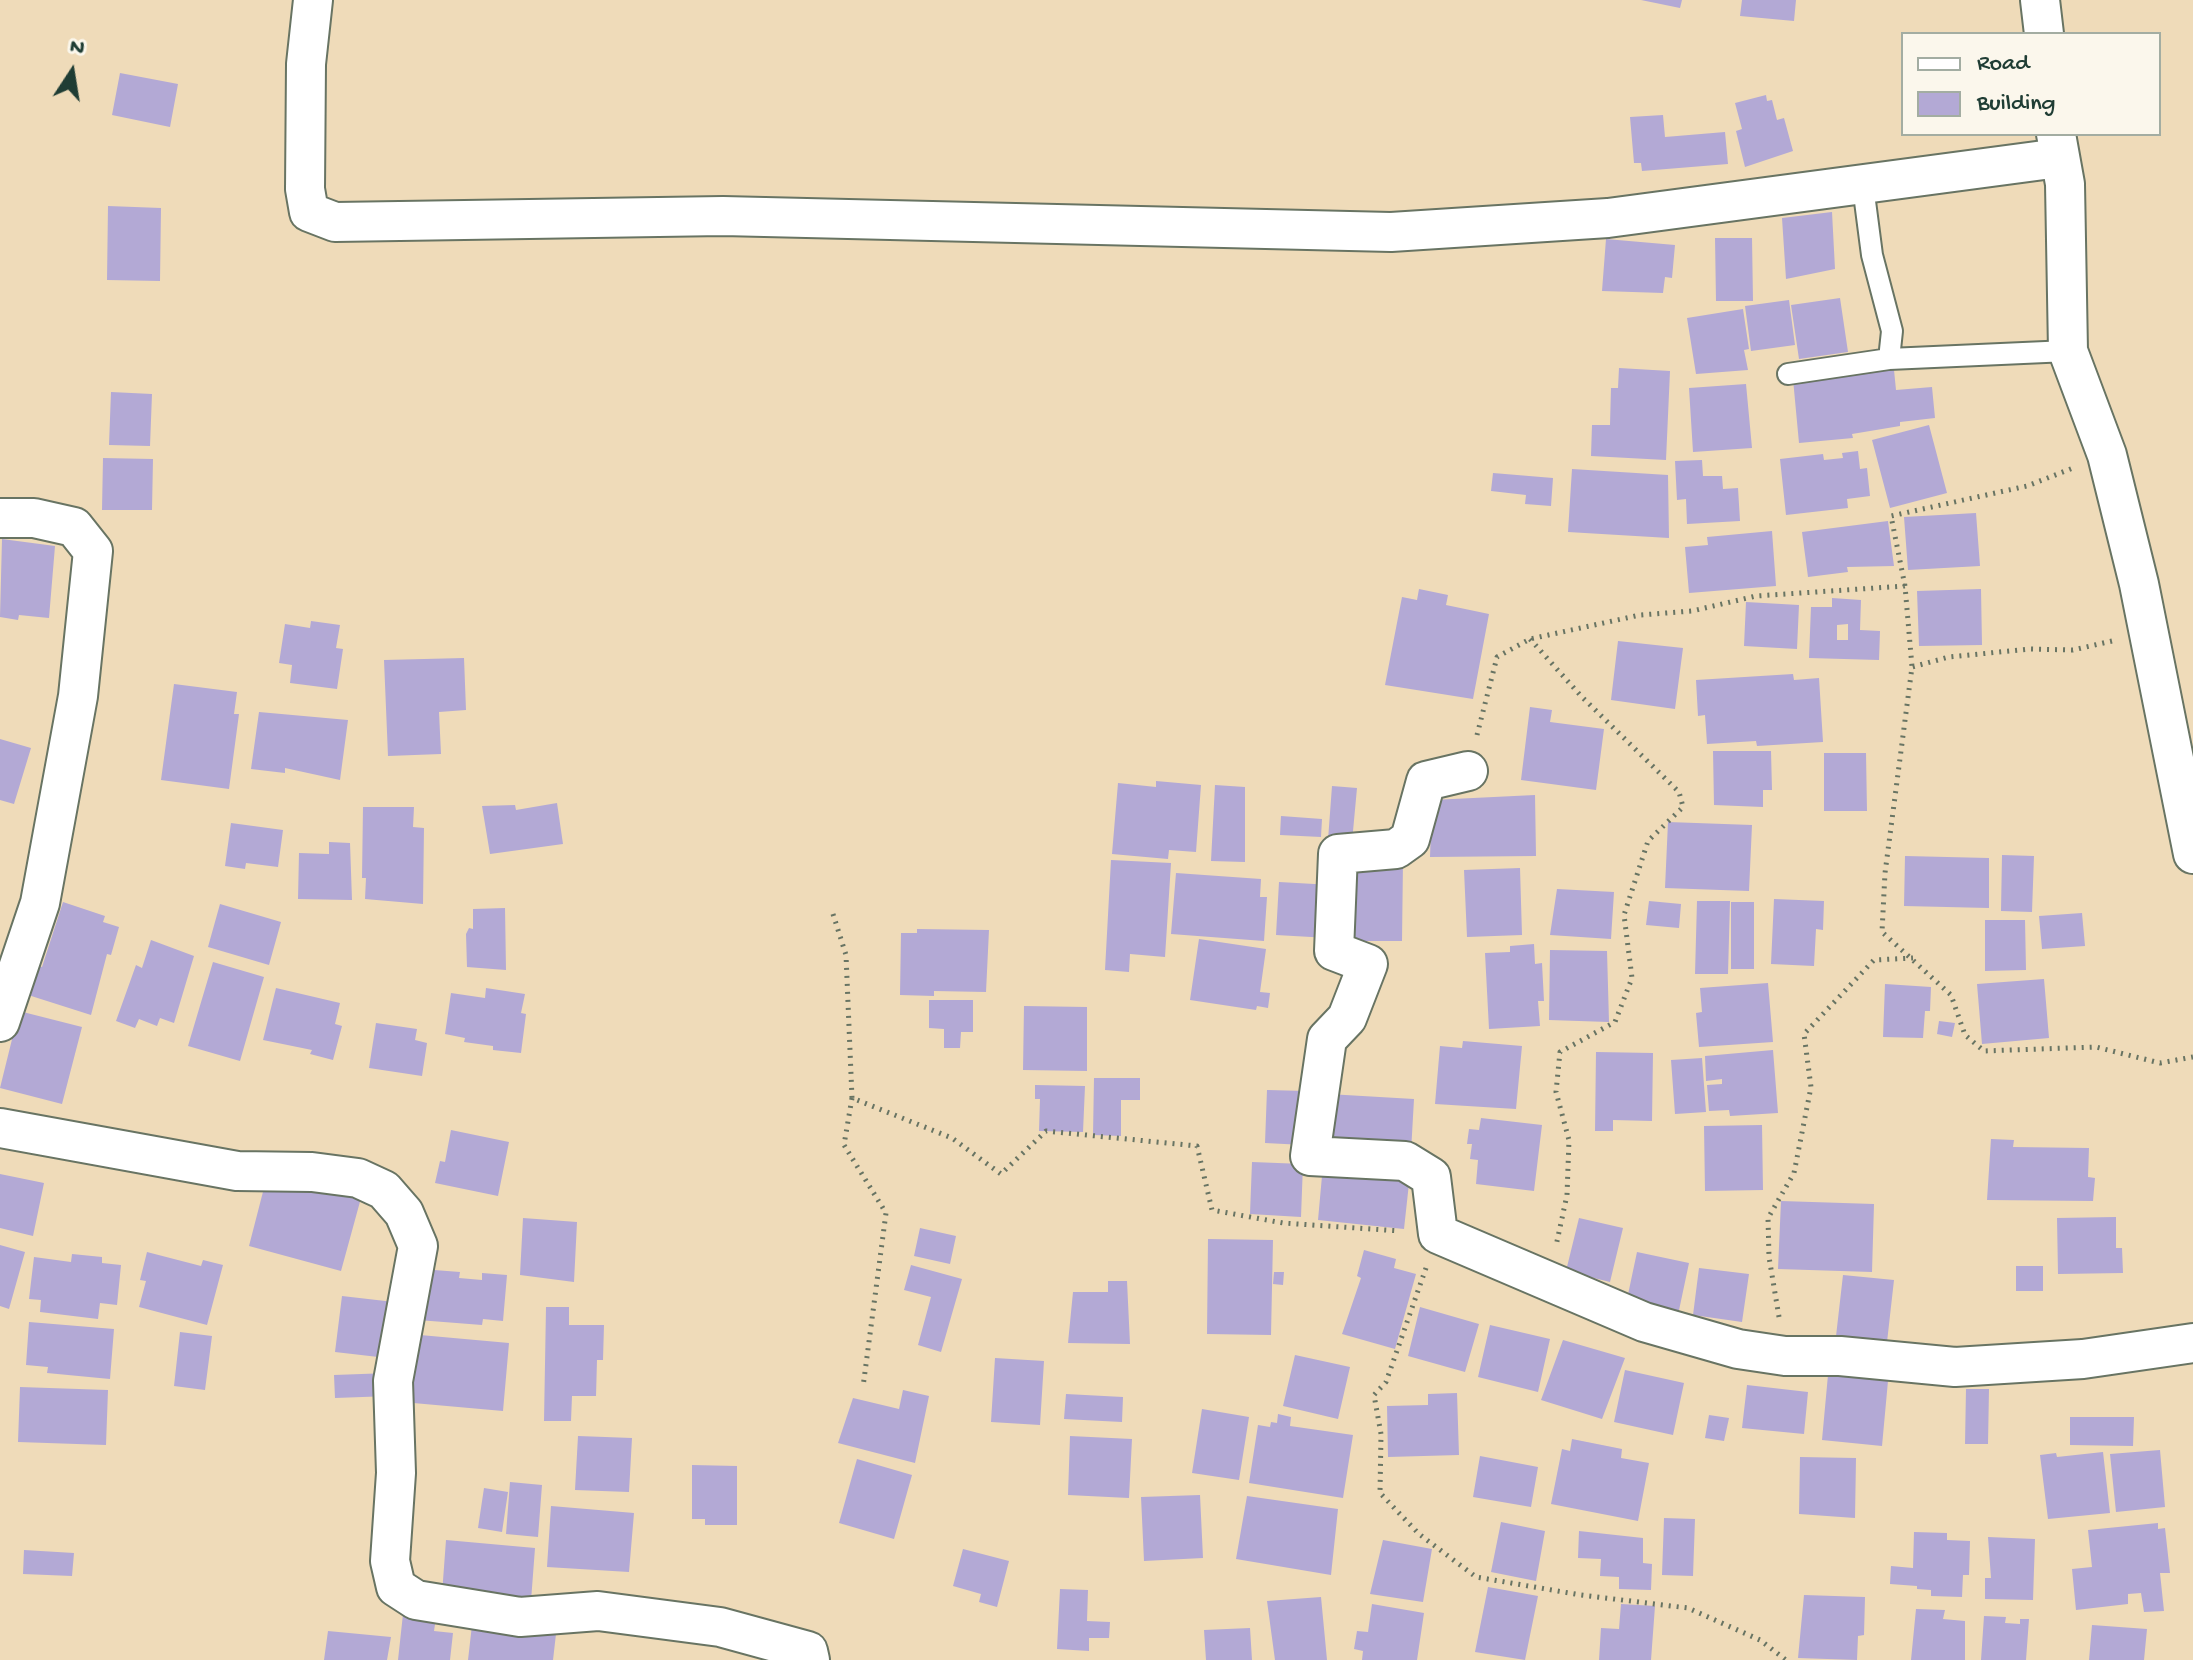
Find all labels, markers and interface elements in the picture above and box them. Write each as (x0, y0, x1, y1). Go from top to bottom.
north arrow (32, 32, 112, 112)
legend (1901, 32, 2161, 136)
text: N (67, 34, 87, 63)
text: Road (1977, 50, 2029, 79)
text: Building (1977, 90, 2055, 119)

